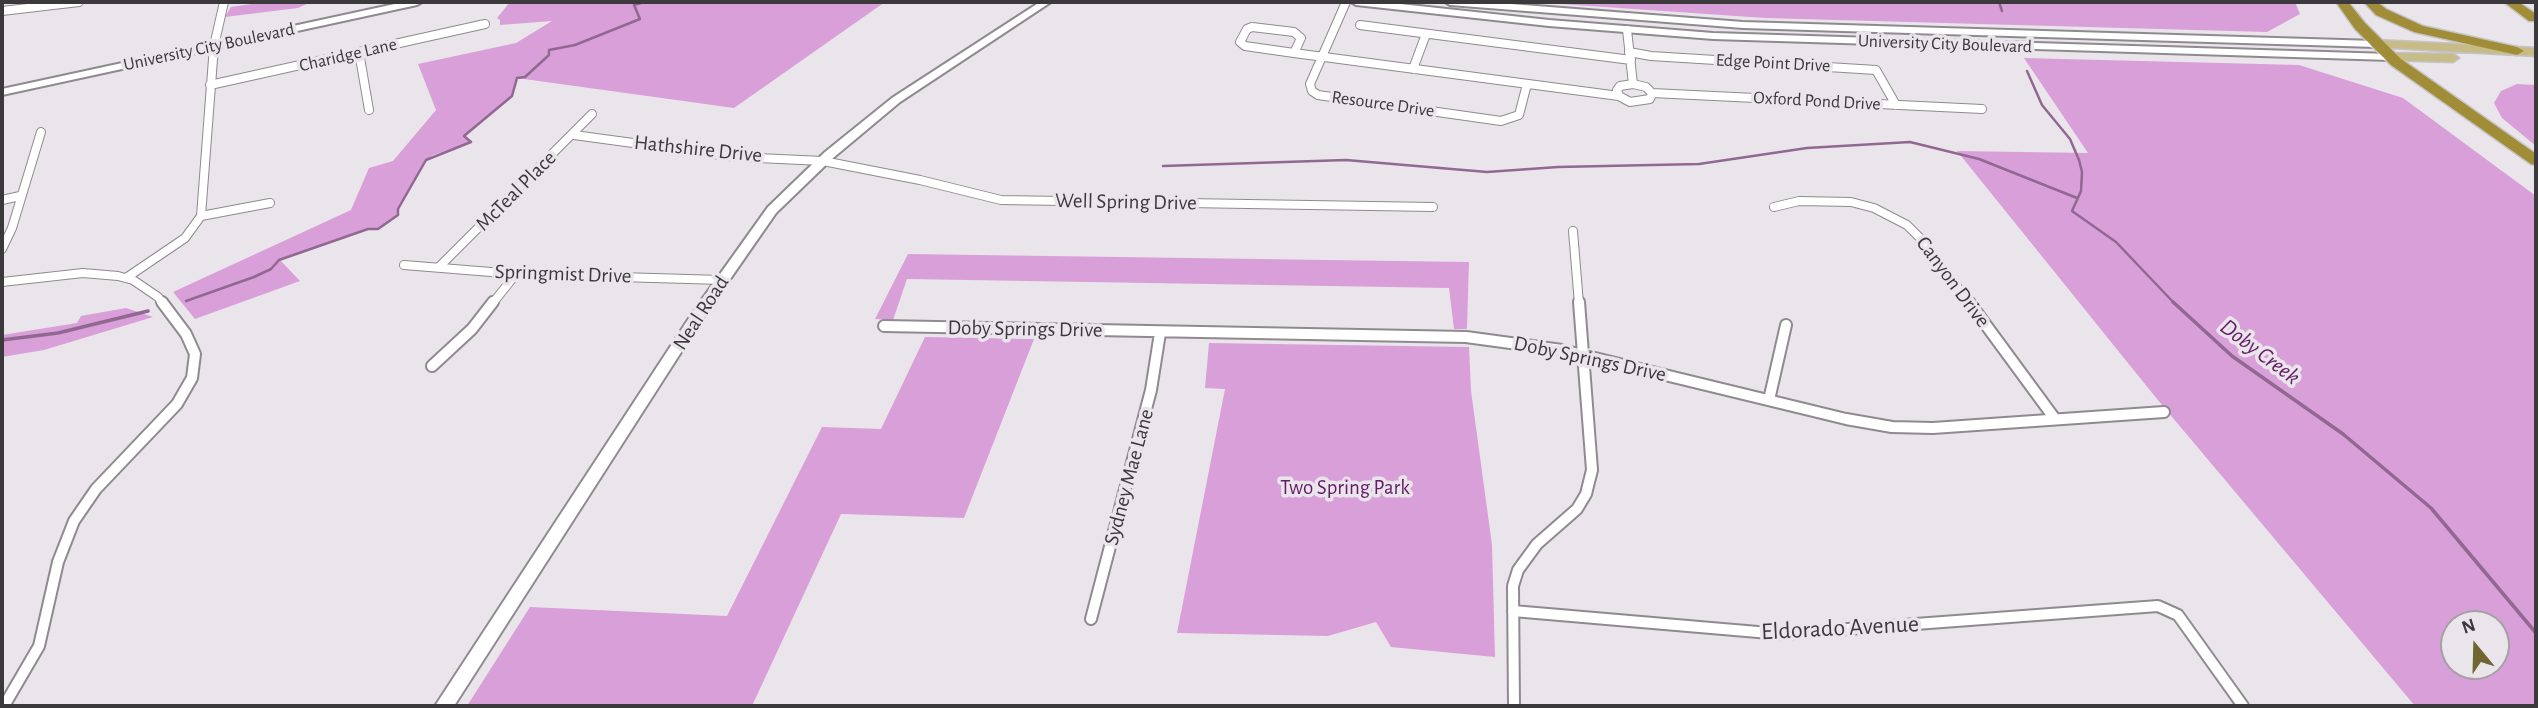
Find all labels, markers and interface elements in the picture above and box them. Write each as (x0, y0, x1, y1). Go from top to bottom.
street label: University City Boulevard (121, 18, 297, 76)
street label: University City Boulevard (1857, 30, 2033, 58)
street label: Charidge Lane (297, 33, 399, 77)
street label: Edge Point Drive (1715, 49, 1831, 77)
street label: Resource Drive (1330, 86, 1436, 122)
street label: Oxford Pond Drive (1753, 87, 1881, 115)
street label: Hathshire Drive (633, 130, 763, 168)
street label: McTeal Place (470, 145, 562, 237)
street label: Well Spring Drive (1055, 188, 1197, 216)
street label: Canyon Drive (1911, 231, 1995, 333)
street label: Springmist Drive (494, 259, 632, 289)
street label: Neal Road (668, 271, 734, 355)
water label: Doby Creek (2215, 313, 2305, 391)
street label: Doby Springs Drive (947, 315, 1103, 343)
street label: Doby Springs Drive (1512, 331, 1668, 387)
street label: Sydney Mae Lane (1099, 406, 1159, 548)
park label: Two Spring Park (1280, 475, 1410, 501)
street label: Eldorado Avenue (1760, 609, 1920, 647)
north arrow (2440, 610, 2510, 680)
text: N (2459, 615, 2478, 638)

